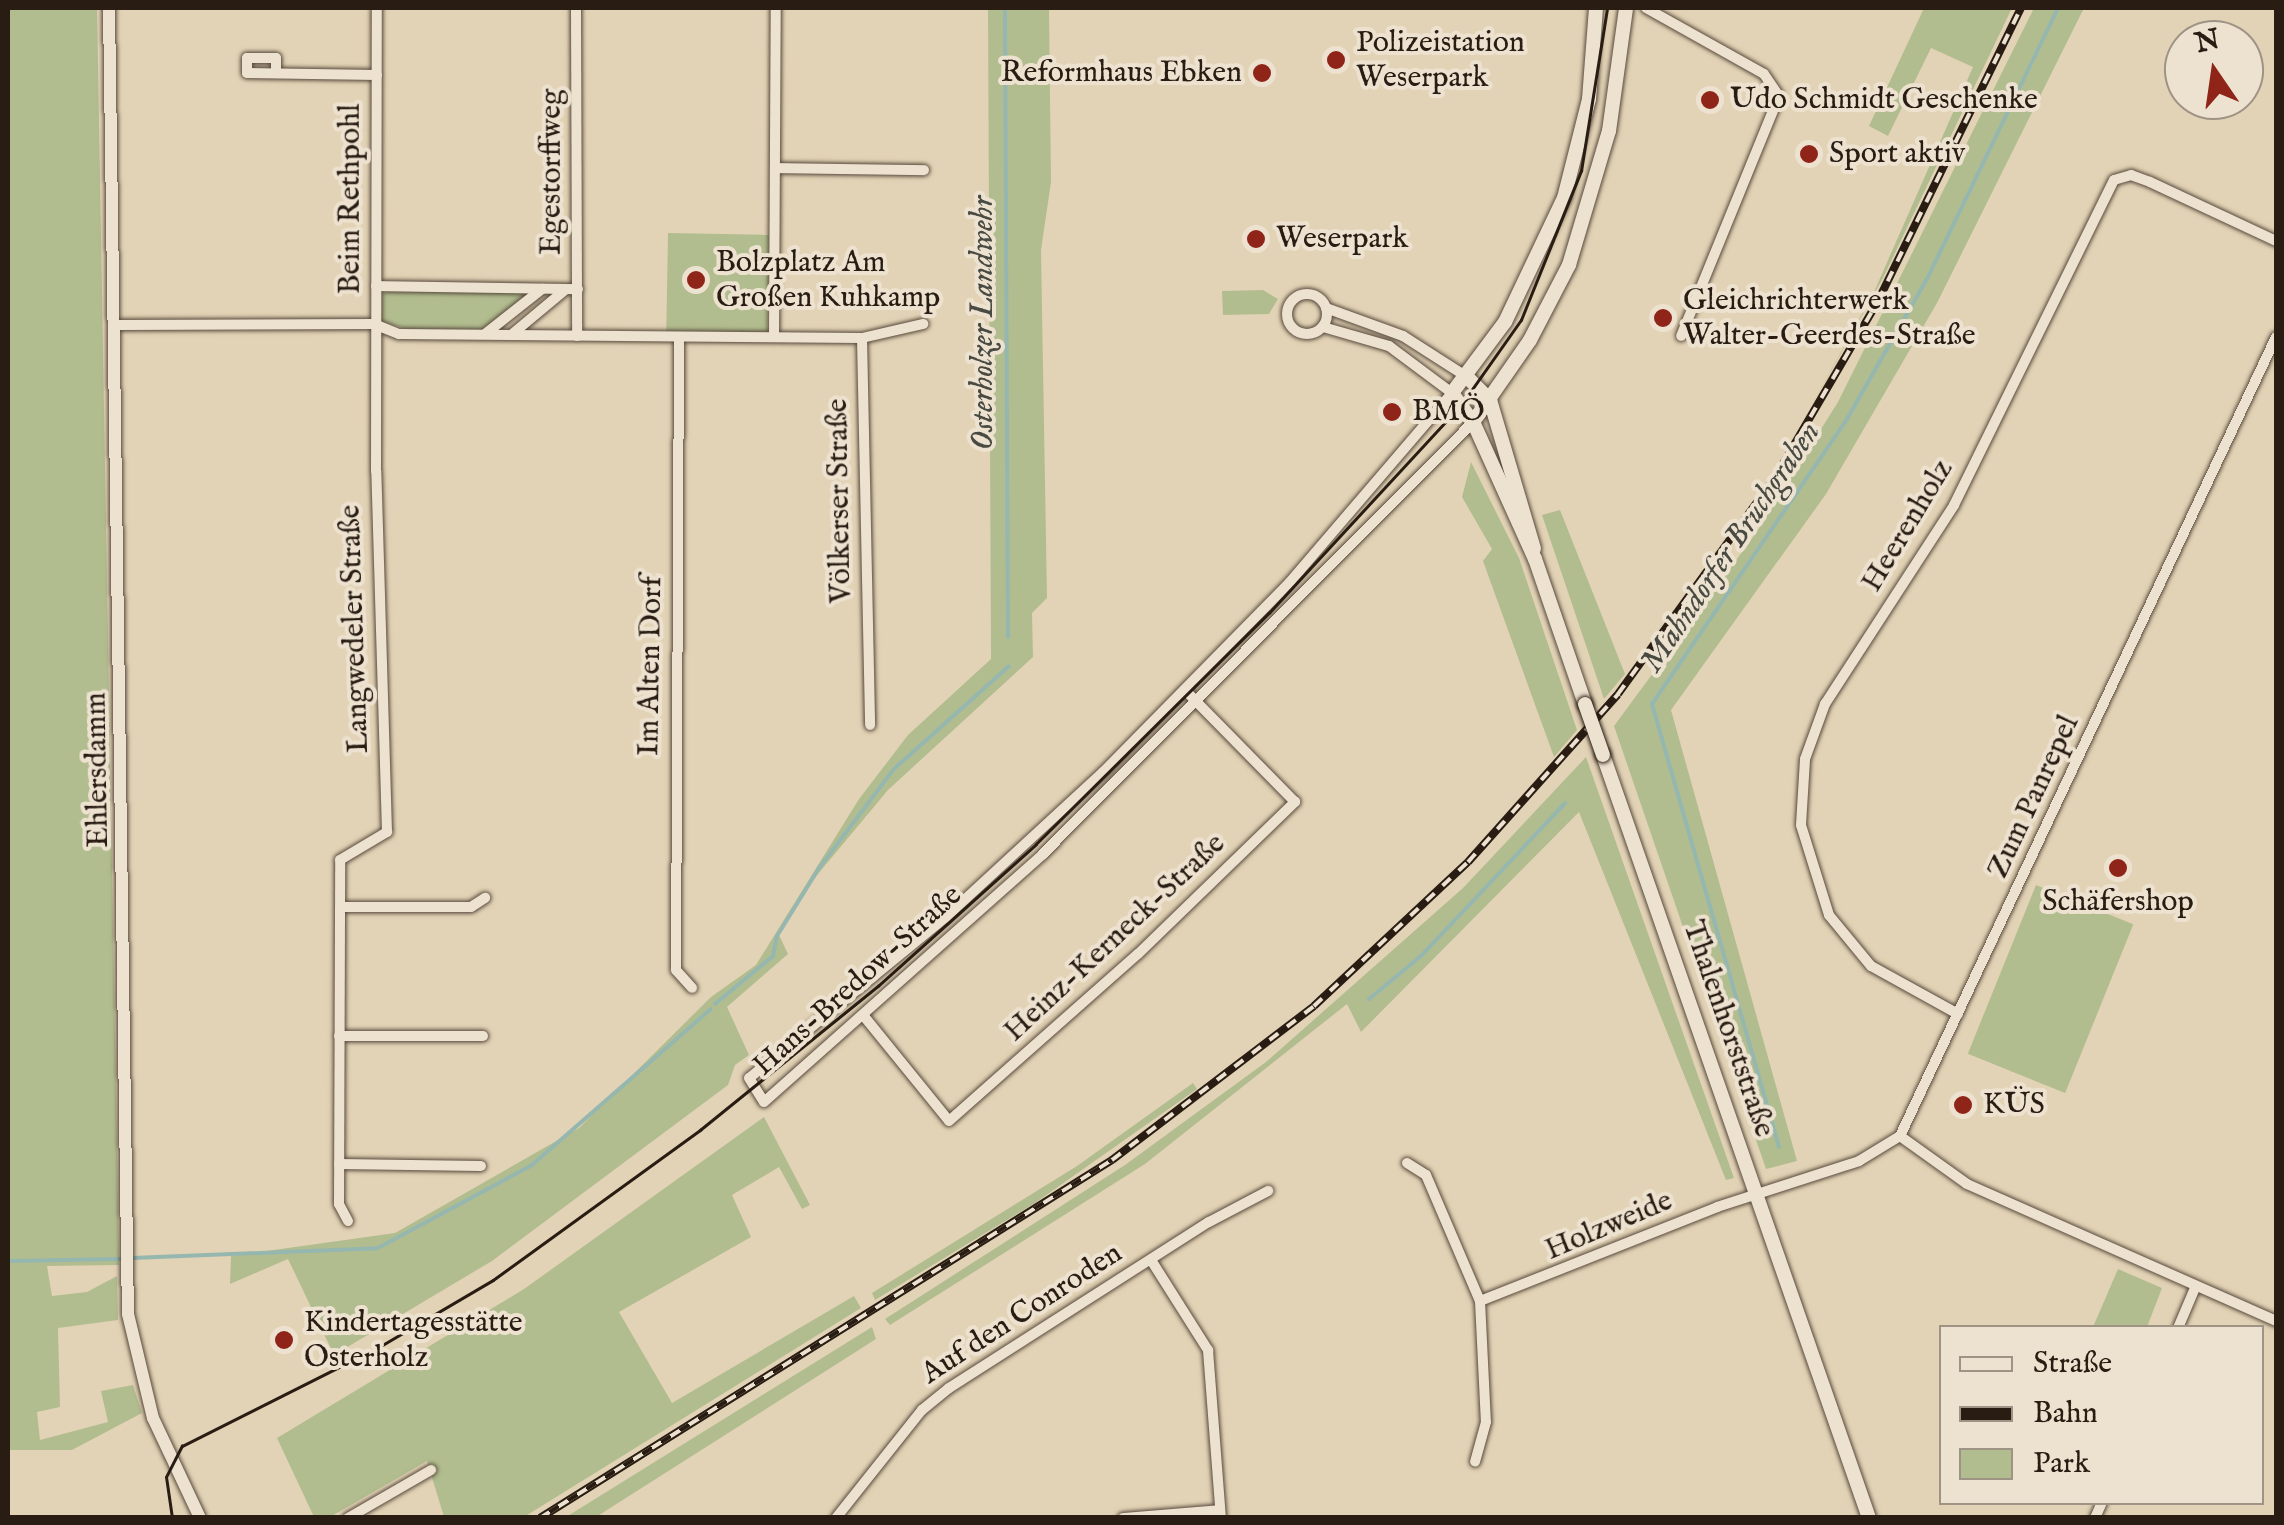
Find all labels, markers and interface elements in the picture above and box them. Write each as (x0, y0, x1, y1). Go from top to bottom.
north arrow (2164, 20, 2264, 120)
text: N (2192, 22, 2223, 62)
place label: Polizeistation Weserpark (1356, 25, 1525, 96)
marker: Polizeistation Weserpark (1325, 49, 1347, 71)
place label: Reformhaus Ebken (1001, 55, 1242, 91)
marker: Reformhaus Ebken (1251, 62, 1273, 84)
place label: Udo Schmidt Geschenke (1730, 82, 2038, 118)
street label: Egestorffweg (534, 89, 570, 255)
marker: Udo Schmidt Geschenke (1699, 89, 1721, 111)
street label: Beim Rethpohl (333, 104, 369, 294)
place label: Sport aktiv (1829, 136, 1965, 172)
marker: Sport aktiv (1798, 143, 1820, 165)
water label: Osterholzer Landwehr (965, 196, 1003, 450)
place label: Weserpark (1276, 221, 1408, 257)
marker: Weserpark (1245, 228, 1267, 250)
place label: Bolzplatz Am Großen Kuhkamp (716, 245, 940, 316)
marker: Bolzplatz Am Großen Kuhkamp (685, 269, 707, 291)
place label: Gleichrichterwerk Walter-Geerdes-Straße (1683, 283, 1975, 354)
marker: Gleichrichterwerk Walter-Geerdes-Straße (1652, 307, 1674, 329)
place label: BMÖ (1412, 394, 1485, 430)
street label: Völkerser Straße (820, 398, 860, 604)
marker: BMÖ (1381, 401, 1403, 423)
water label: Mahndorfer Bruchgraben (1634, 415, 1830, 681)
street label: Heerenholz (1855, 453, 1961, 599)
street label: Langwedeler Straße (333, 504, 377, 754)
street label: Im Alten Dorf (631, 576, 671, 756)
street label: Ehlersdamm (79, 692, 117, 848)
street label: Zum Panrepel (1981, 710, 2087, 884)
street label: Heinz-Kerneck-Straße (997, 826, 1233, 1050)
marker: Schäfershop (2107, 857, 2129, 879)
street label: Hans-Bredow-Straße (746, 878, 970, 1084)
place label: Schäfershop (2042, 884, 2194, 920)
street label: Thalenhorststraße (1674, 916, 1782, 1142)
place label: KÜS (1983, 1087, 2045, 1123)
marker: KÜS (1952, 1094, 1974, 1116)
street label: Holzweide (1540, 1183, 1678, 1269)
street label: Auf den Conroden (915, 1236, 1129, 1392)
place label: Kindertagesstätte Osterholz (304, 1305, 523, 1376)
legend (1939, 1325, 2264, 1505)
marker: Kindertagesstätte Osterholz (273, 1329, 295, 1351)
text: Straße (2033, 1345, 2112, 1383)
text: Bahn (2033, 1395, 2098, 1433)
text: Park (2033, 1445, 2090, 1483)

